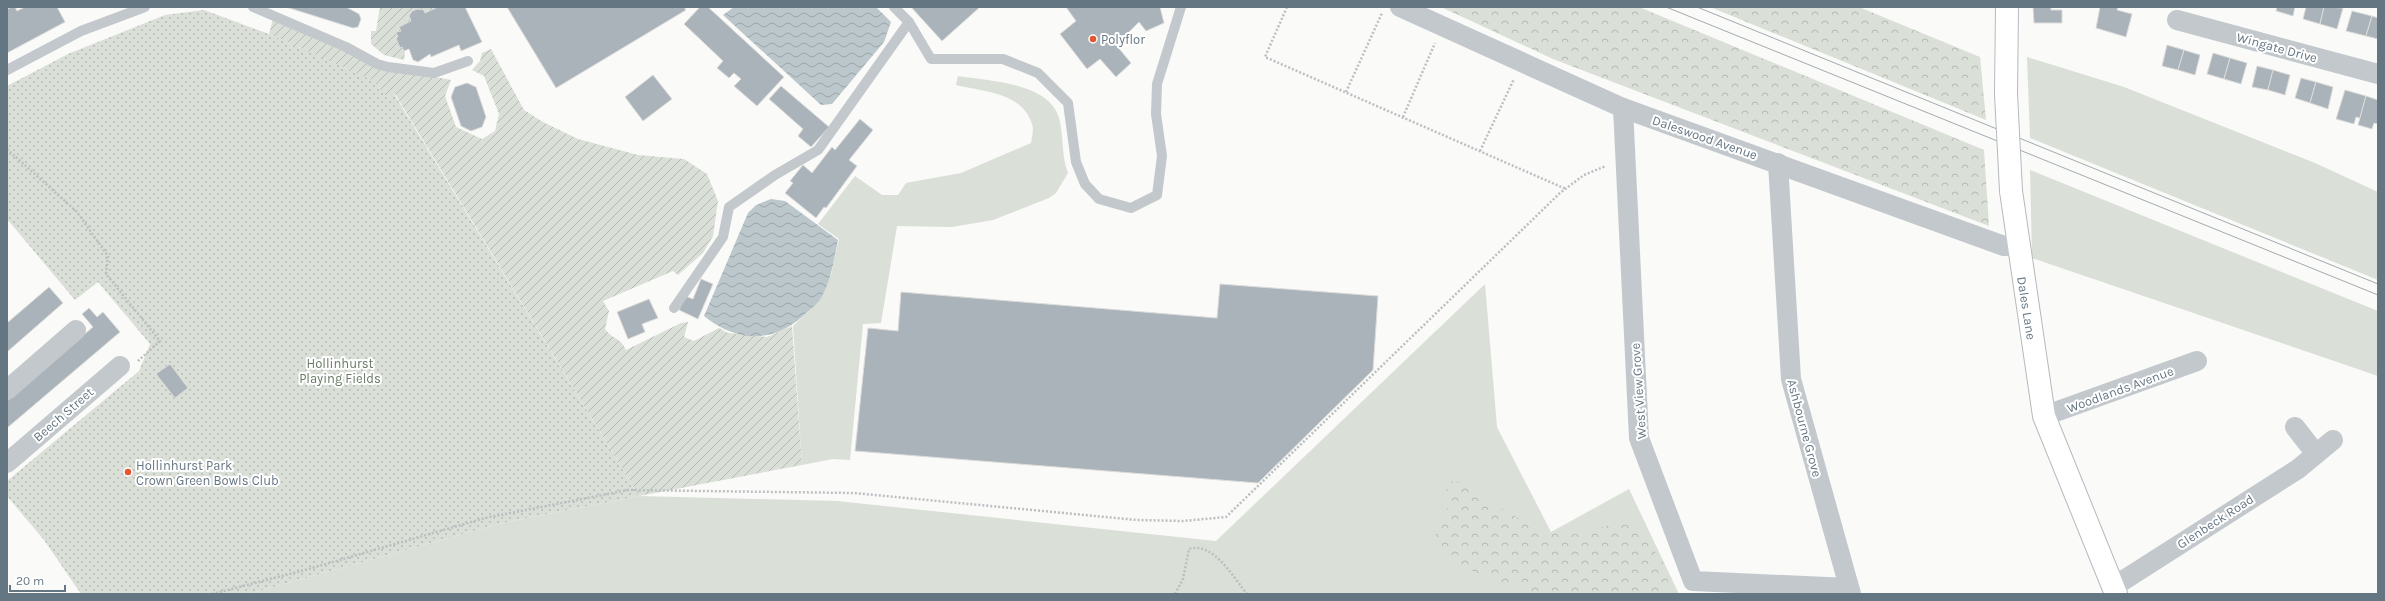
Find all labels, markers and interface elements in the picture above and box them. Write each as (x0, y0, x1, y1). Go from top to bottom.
street label: Wingate Drive (2235, 30, 2319, 66)
place label: Polyflor (1101, 32, 1145, 47)
marker: Polyflor (1088, 34, 1098, 44)
street label: Daleswood Avenue (1650, 112, 1760, 163)
street label: Dales Lane (2014, 275, 2039, 341)
street label: West View Grove (1628, 342, 1649, 440)
park label: Hollinhurst Playing Fields (299, 356, 381, 386)
street label: Woodlands Avenue (2065, 363, 2176, 416)
street label: Ashbourne Grove (1784, 378, 1825, 479)
street label: Beech Street (30, 384, 97, 445)
place label: Hollinhurst Park Crown Green Bowls Club (136, 458, 279, 488)
marker: Hollinhurst Park Crown Green Bowls Club (123, 467, 133, 477)
street label: Glenbeck Road (2174, 491, 2256, 552)
scale bar (10, 567, 65, 593)
text: 20 m (16, 574, 44, 588)

